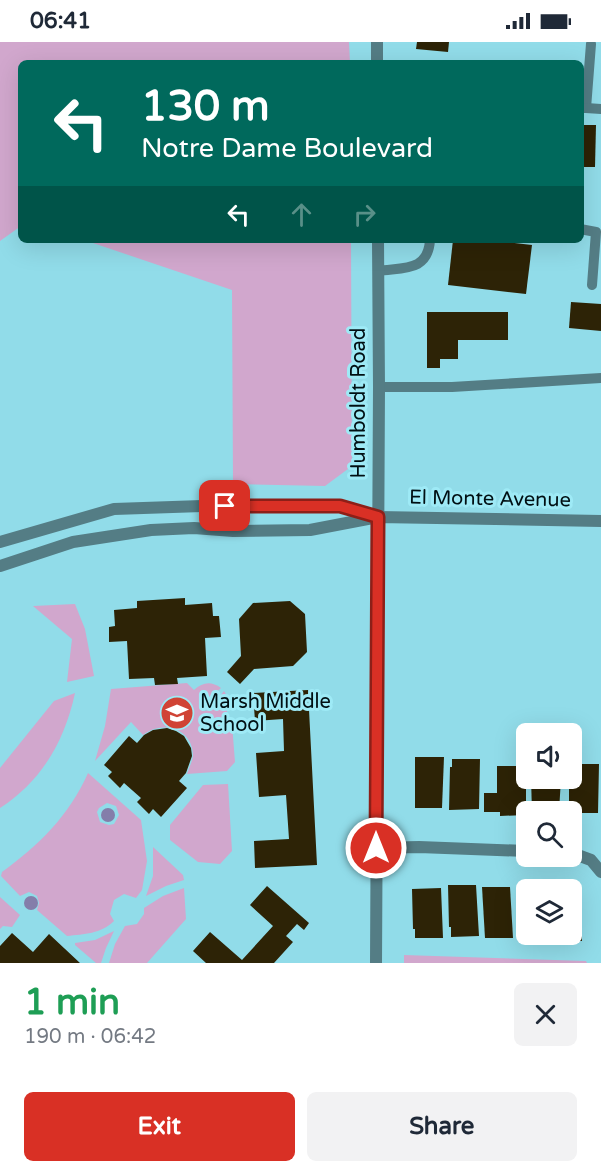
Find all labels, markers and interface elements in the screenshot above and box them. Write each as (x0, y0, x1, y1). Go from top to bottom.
text: 06:41 (30, 8, 91, 34)
text: 130 m (141, 81, 270, 132)
icon: left (42, 84, 120, 162)
text: Notre Dame Boulevard (141, 132, 433, 165)
icon: left (222, 198, 255, 231)
icon: ahead (285, 198, 318, 231)
icon: right (348, 198, 381, 231)
street label: Humboldt Road (347, 328, 371, 478)
pin (199, 480, 250, 531)
street label: El Monte Avenue (409, 486, 571, 512)
icon: arrive (208, 489, 241, 522)
place label: Marsh Middle School (200, 690, 331, 737)
school or university icon: Marsh Middle School (159, 695, 195, 731)
map controls (516, 723, 582, 945)
button: sound (516, 723, 582, 789)
button: search (516, 801, 582, 867)
position arrow (344, 816, 408, 880)
button: layers (516, 879, 582, 945)
text: 1 min (24, 981, 120, 1024)
button: close (514, 983, 577, 1046)
text: 190 m · 06:42 (24, 1025, 156, 1049)
button: Exit (24, 1092, 295, 1161)
button: Share (307, 1092, 577, 1161)

